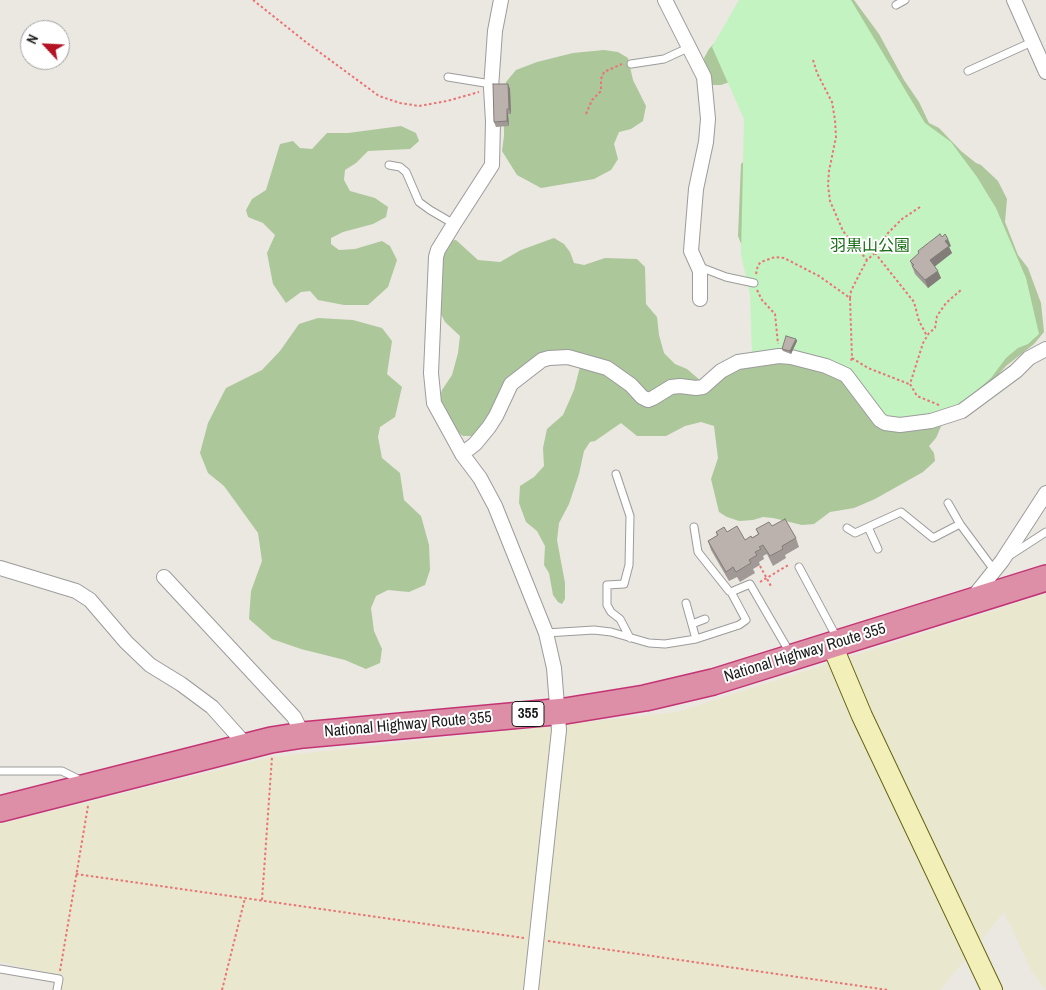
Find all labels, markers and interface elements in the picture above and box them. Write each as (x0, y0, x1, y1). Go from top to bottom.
north arrow (20, 20, 70, 70)
text: N (22, 32, 42, 47)
park label: 羽黒山公園 (830, 237, 910, 257)
street label: National Highway Route 355 (722, 619, 888, 687)
road number: 355 (512, 702, 544, 726)
street label: National Highway Route 355 (324, 708, 492, 742)

